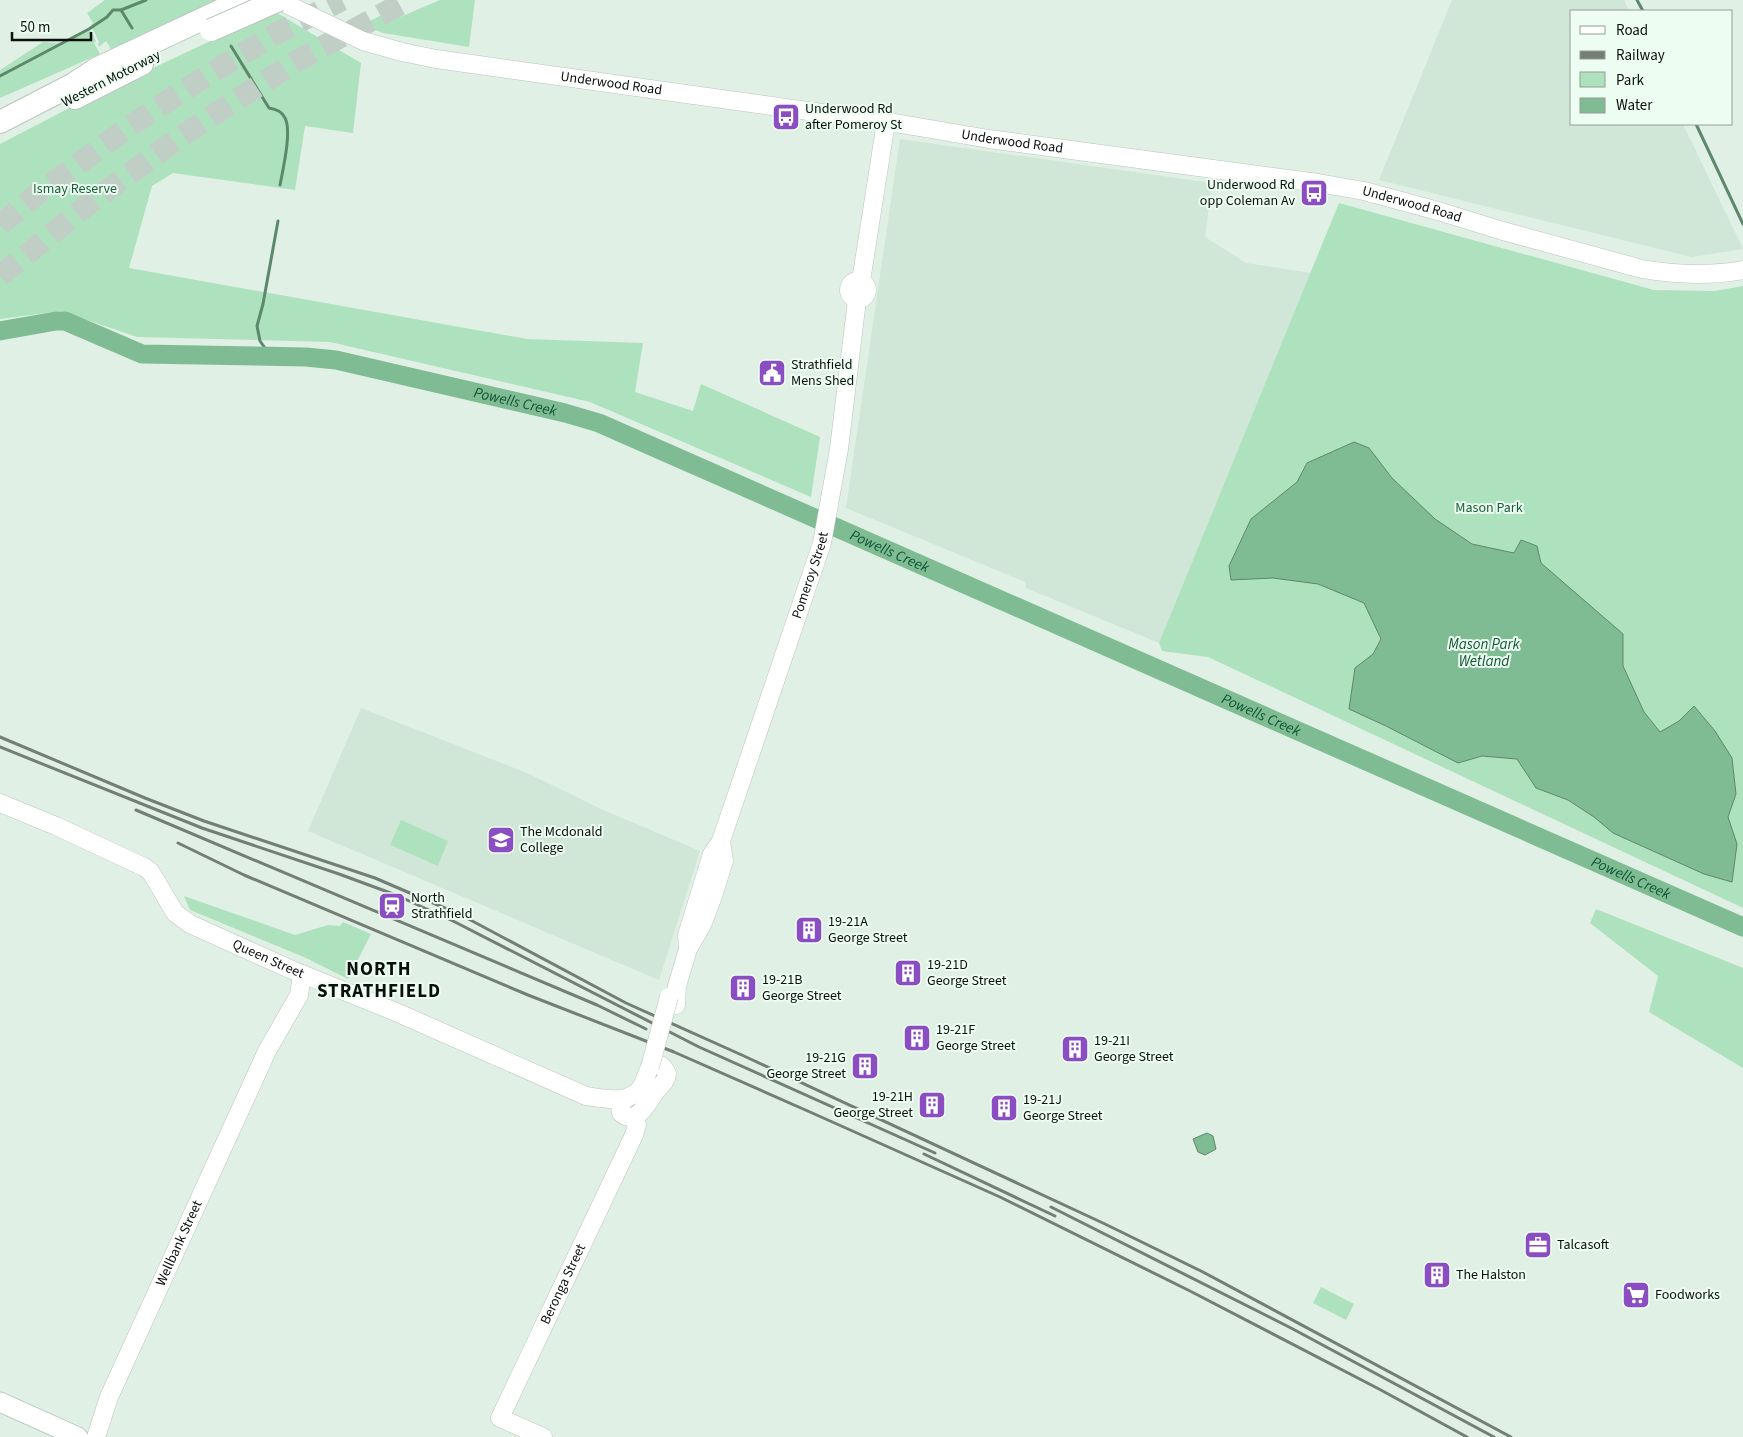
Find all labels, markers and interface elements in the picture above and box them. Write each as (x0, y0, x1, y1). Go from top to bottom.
scale bar (12, 10, 91, 42)
legend (1570, 10, 1733, 125)
text: 50 m (20, 17, 50, 38)
text: Road (1616, 20, 1648, 41)
street label: Western Motorway (58, 45, 164, 113)
text: Railway (1616, 45, 1665, 66)
street label: Underwood Road (559, 67, 664, 101)
text: Park (1616, 70, 1645, 91)
text: Water (1616, 95, 1653, 116)
place label: Underwood Rd after Pomeroy St (805, 99, 902, 135)
bus stop icon: Underwood Rd after Pomeroy St (771, 102, 801, 132)
street label: Underwood Road (960, 124, 1064, 159)
place label: Underwood Rd opp Coleman Av (1200, 175, 1295, 211)
bus stop icon: Underwood Rd opp Coleman Av (1299, 178, 1329, 208)
park label: Ismay Reserve (33, 179, 117, 199)
street label: Underwood Road (1360, 181, 1464, 228)
place label: Strathfield Mens Shed (791, 355, 854, 391)
public building icon: Strathfield Mens Shed (757, 358, 787, 388)
water label: Powells Creek (472, 382, 560, 421)
park label: Mason Park (1455, 498, 1523, 518)
water label: Powells Creek (847, 524, 933, 578)
street label: Pomeroy Street (787, 530, 834, 622)
water label: Mason Park Wetland (1448, 634, 1521, 672)
water label: Powells Creek (1218, 688, 1305, 742)
place label: The Mcdonald College (520, 822, 603, 858)
school or university icon: The Mcdonald College (486, 825, 516, 855)
water label: Powells Creek (1588, 851, 1675, 905)
place label: North Strathfield (411, 888, 472, 924)
station icon: North Strathfield (377, 891, 407, 921)
place label: 19-21A George Street (828, 912, 908, 948)
building icon: 19-21A George Street (794, 915, 824, 945)
street label: Queen Street (229, 934, 307, 984)
place label: 19-21D George Street (927, 955, 1007, 991)
district label: NORTH STRATHFIELD (317, 956, 441, 1005)
building icon: 19-21D George Street (893, 958, 923, 988)
place label: 19-21B George Street (762, 970, 842, 1006)
building icon: 19-21B George Street (728, 973, 758, 1003)
place label: 19-21F George Street (936, 1020, 1016, 1056)
building icon: 19-21F George Street (902, 1023, 932, 1053)
place label: 19-21I George Street (1094, 1031, 1174, 1067)
building icon: 19-21I George Street (1060, 1034, 1090, 1064)
place label: 19-21G George Street (766, 1048, 846, 1084)
building icon: 19-21G George Street (850, 1051, 880, 1081)
place label: 19-21H George Street (833, 1087, 913, 1123)
building icon: 19-21H George Street (917, 1090, 947, 1120)
place label: 19-21J George Street (1023, 1090, 1103, 1126)
building icon: 19-21J George Street (989, 1093, 1019, 1123)
street label: Wellbank Street (151, 1197, 208, 1289)
office icon: Talcasoft (1523, 1230, 1553, 1260)
place label: Talcasoft (1557, 1235, 1610, 1255)
street label: Beronga Street (536, 1240, 591, 1328)
building icon: The Halston (1422, 1260, 1452, 1290)
place label: The Halston (1456, 1265, 1526, 1285)
supermarket icon: Foodworks (1621, 1280, 1651, 1310)
place label: Foodworks (1655, 1285, 1720, 1305)

